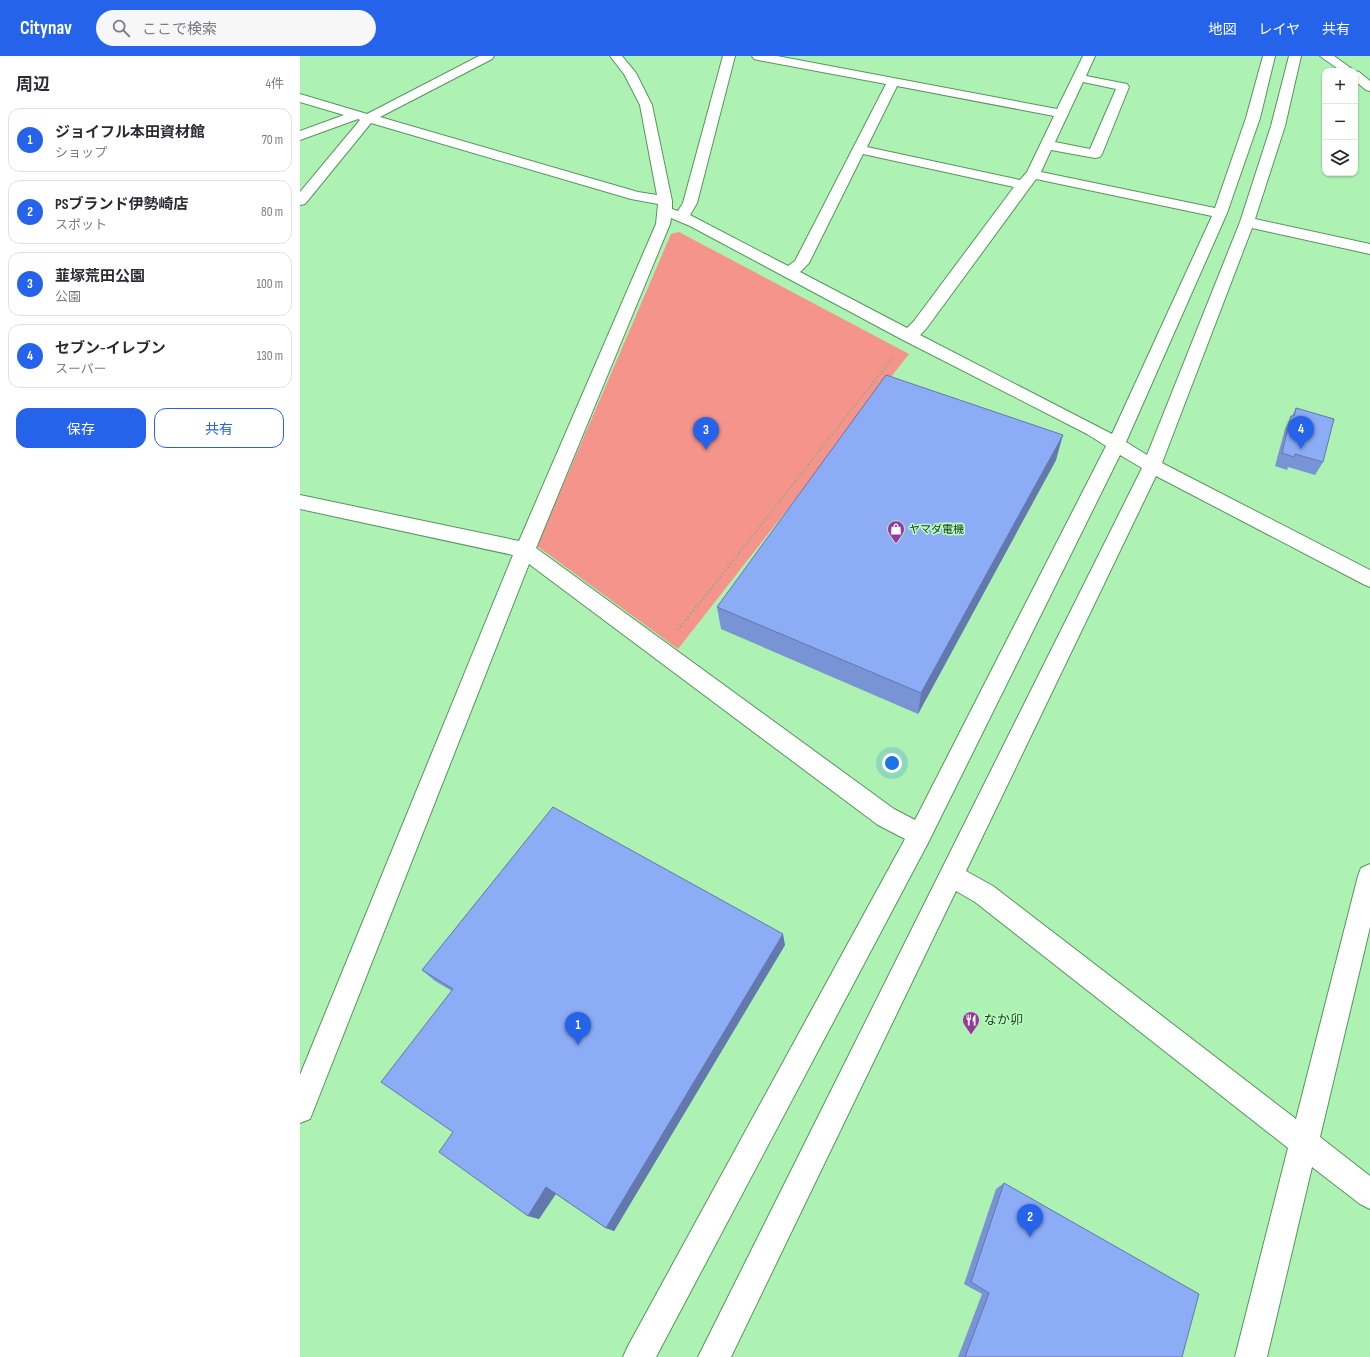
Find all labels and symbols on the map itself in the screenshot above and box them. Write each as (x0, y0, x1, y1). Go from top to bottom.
pin: 4 (1288, 416, 1314, 449)
pin: 3 (693, 417, 719, 450)
shop icon: ヤマダ電機 (886, 519, 906, 544)
place label: ヤマダ電機 (909, 523, 964, 536)
your location (882, 753, 902, 773)
restaurant icon: なか卯 (961, 1010, 981, 1035)
pin: 1 (565, 1012, 591, 1045)
place label: なか卯 (984, 1012, 1023, 1028)
pin: 2 (1017, 1204, 1043, 1237)

